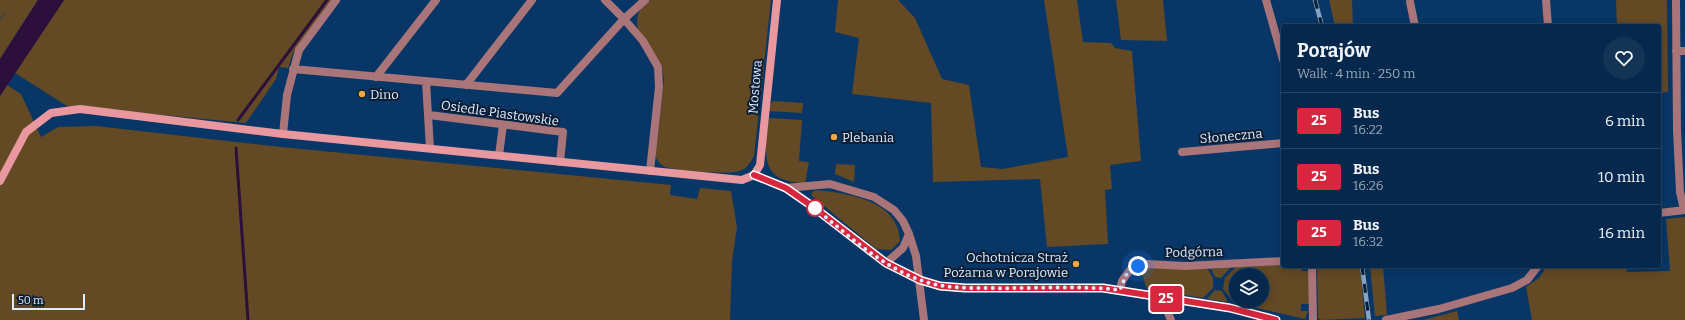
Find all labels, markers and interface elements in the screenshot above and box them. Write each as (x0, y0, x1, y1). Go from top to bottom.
button: heart (1603, 37, 1645, 79)
text: Porajów (1297, 39, 1371, 62)
street label: Mostowa (745, 59, 765, 115)
text: Walk · 4 min · 250 m (1297, 66, 1415, 81)
place label: Dino (370, 87, 399, 102)
marker: Dino (357, 89, 367, 99)
street label: Osiedle Piastowskie (440, 97, 560, 129)
text: Bus (1353, 104, 1379, 122)
text: 25 (1311, 112, 1327, 129)
text: 6 min (1605, 112, 1645, 130)
text: 16:22 (1353, 122, 1383, 137)
street label: Słoneczna (1199, 126, 1263, 146)
place label: Plebania (842, 130, 894, 145)
marker: Plebania (829, 132, 839, 142)
text: Bus (1353, 160, 1379, 178)
text: 25 (1311, 168, 1327, 185)
text: 10 min (1598, 168, 1645, 186)
text: 16:26 (1353, 178, 1383, 193)
unlabelled marker (806, 199, 824, 217)
text: Bus (1353, 216, 1379, 234)
text: 25 (1311, 224, 1327, 241)
text: 16 min (1599, 224, 1645, 242)
text: 16:32 (1353, 234, 1383, 249)
street label: Podgórna (1165, 244, 1223, 260)
place label: Ochotnicza Straż Pożarna w Porajowie (944, 250, 1068, 280)
your location (1128, 256, 1148, 276)
marker: Ochotnicza Straż Pożarna w Porajowie (1071, 259, 1081, 269)
map controls (1229, 268, 1269, 308)
button: layers (1229, 268, 1269, 308)
line badge: 25 (1148, 286, 1184, 312)
text: 25 (1158, 290, 1174, 307)
scale bar (12, 292, 85, 311)
text: 50 m (18, 294, 44, 307)

